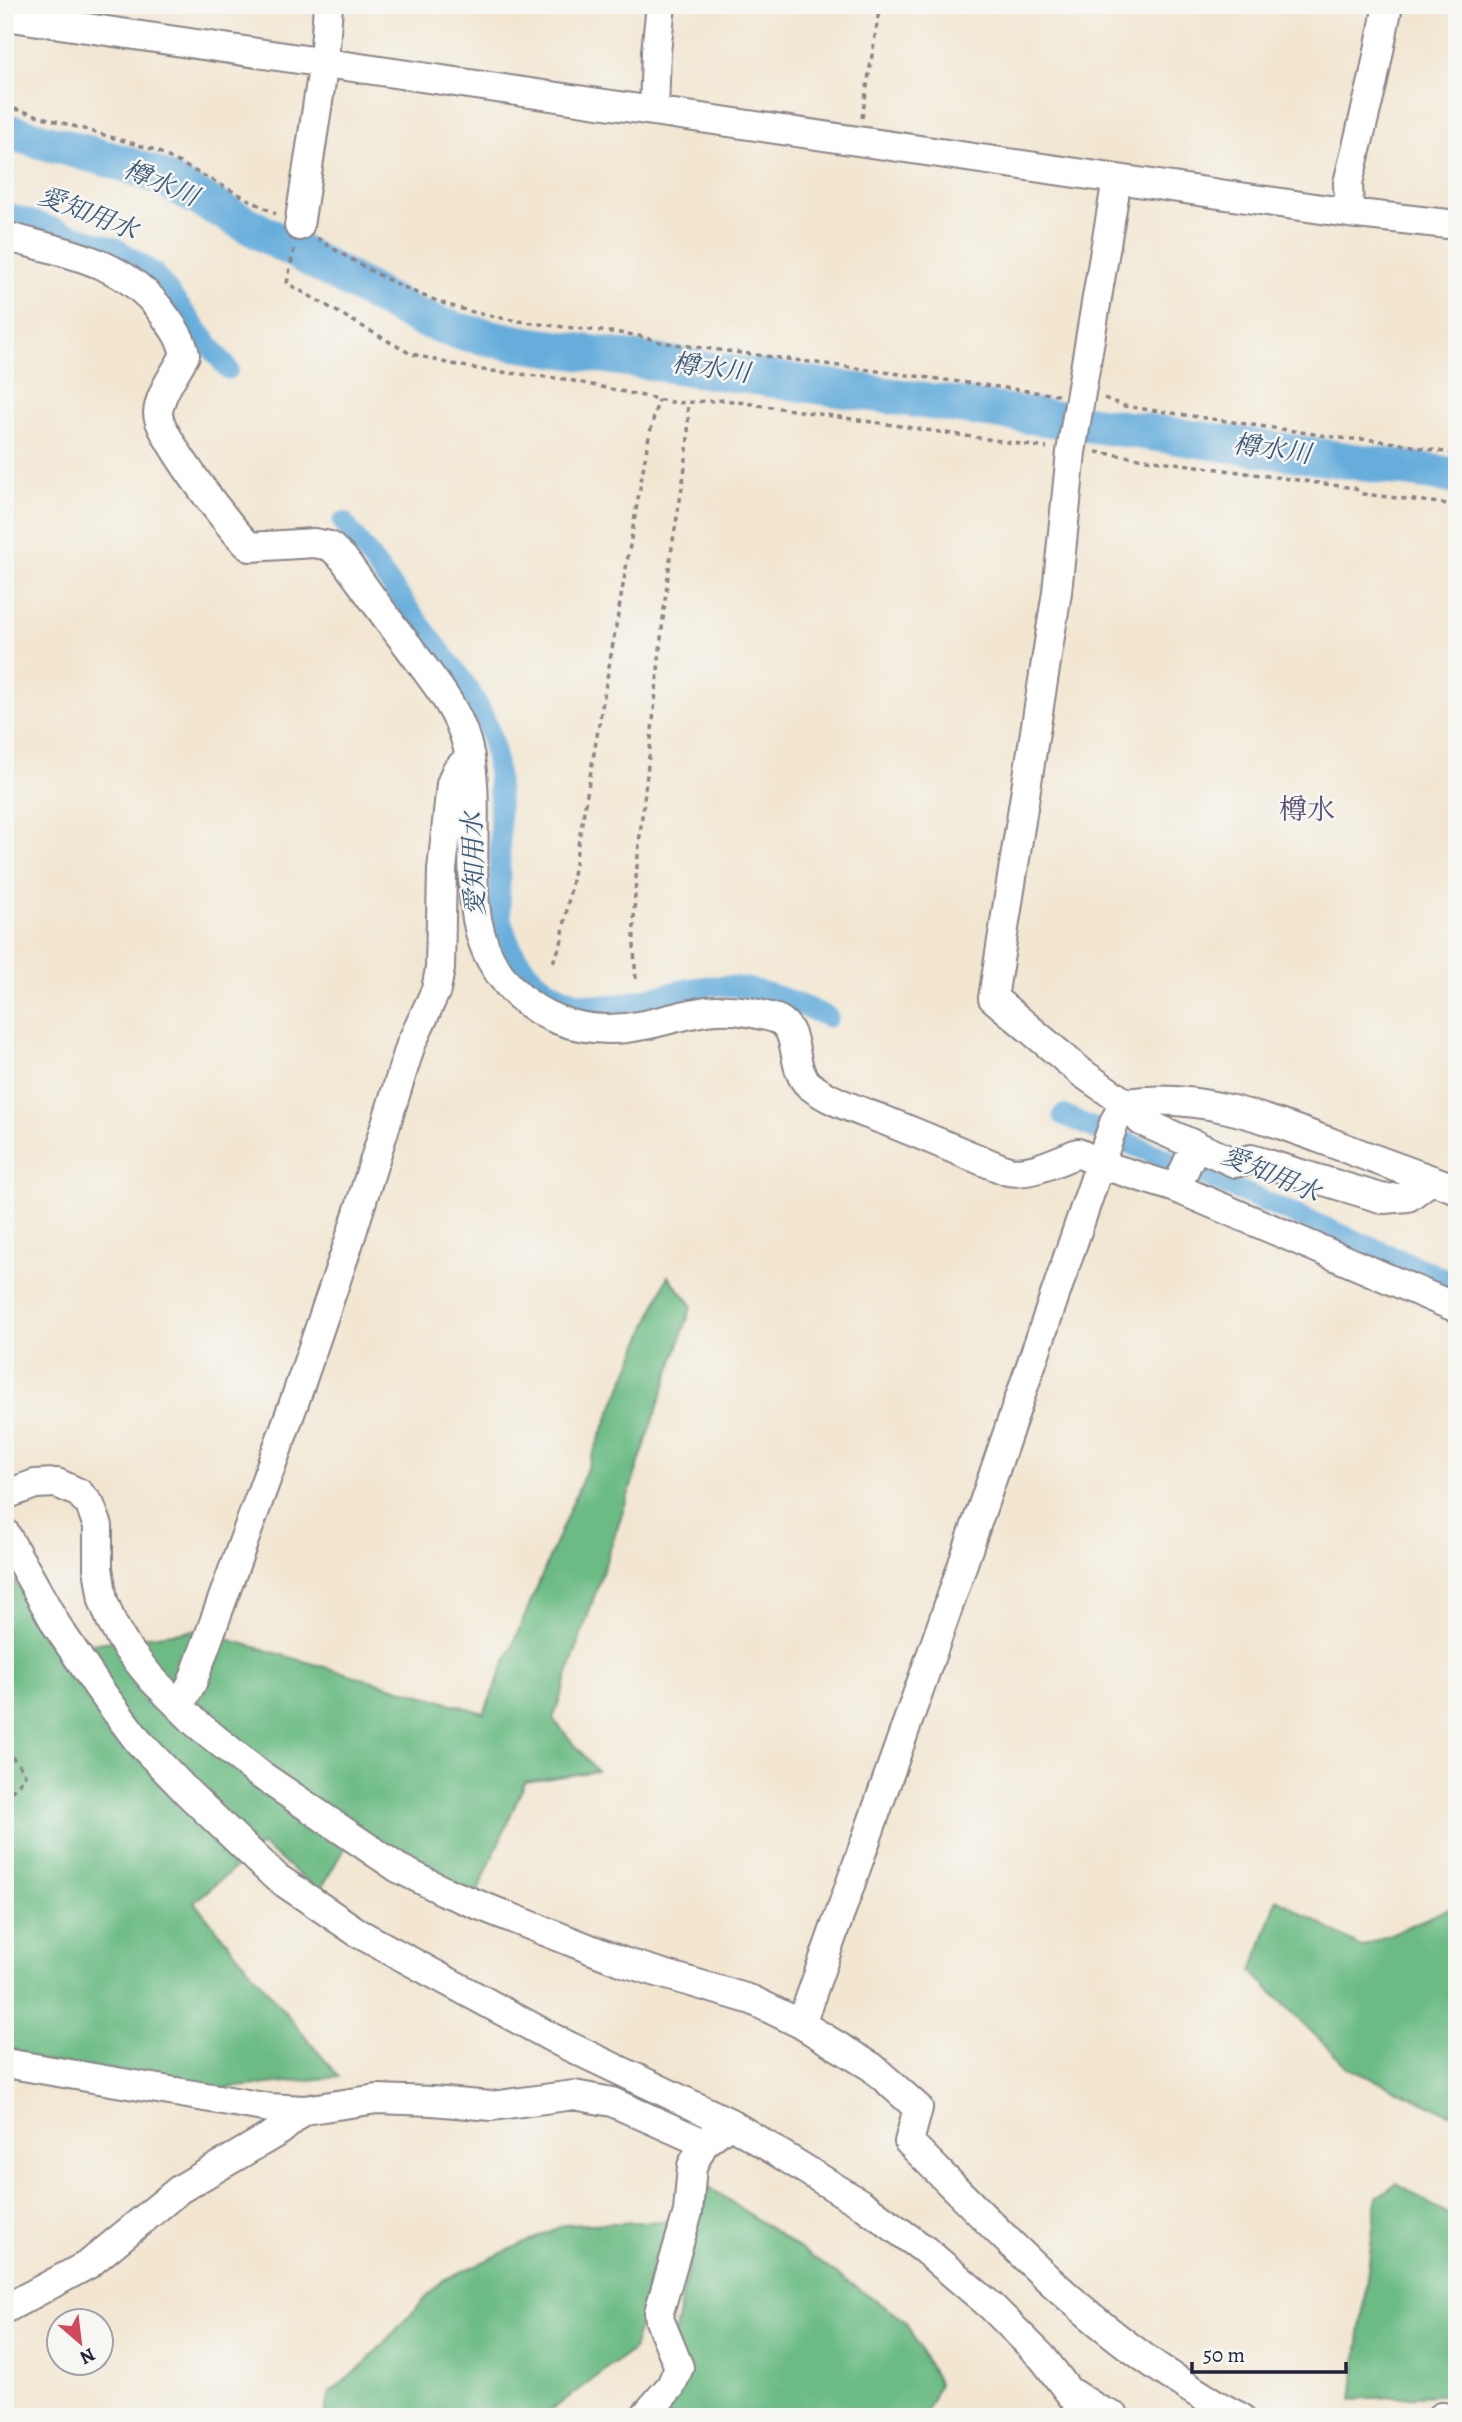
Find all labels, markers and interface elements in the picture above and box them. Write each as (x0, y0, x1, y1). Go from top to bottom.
water label: 樽水川 (118, 152, 206, 216)
water label: 愛知用水 (33, 178, 146, 249)
water label: 樽水川 (670, 345, 755, 391)
water label: 樽水川 (1231, 426, 1316, 472)
district label: 樽水 (1279, 791, 1335, 829)
water label: 愛知用水 (455, 808, 493, 917)
water label: 愛知用水 (1216, 1138, 1328, 1212)
north arrow (46, 2306, 116, 2376)
scale bar (1192, 2331, 1346, 2375)
text: N (75, 2341, 100, 2371)
text: 50 m (1203, 2341, 1245, 2369)

